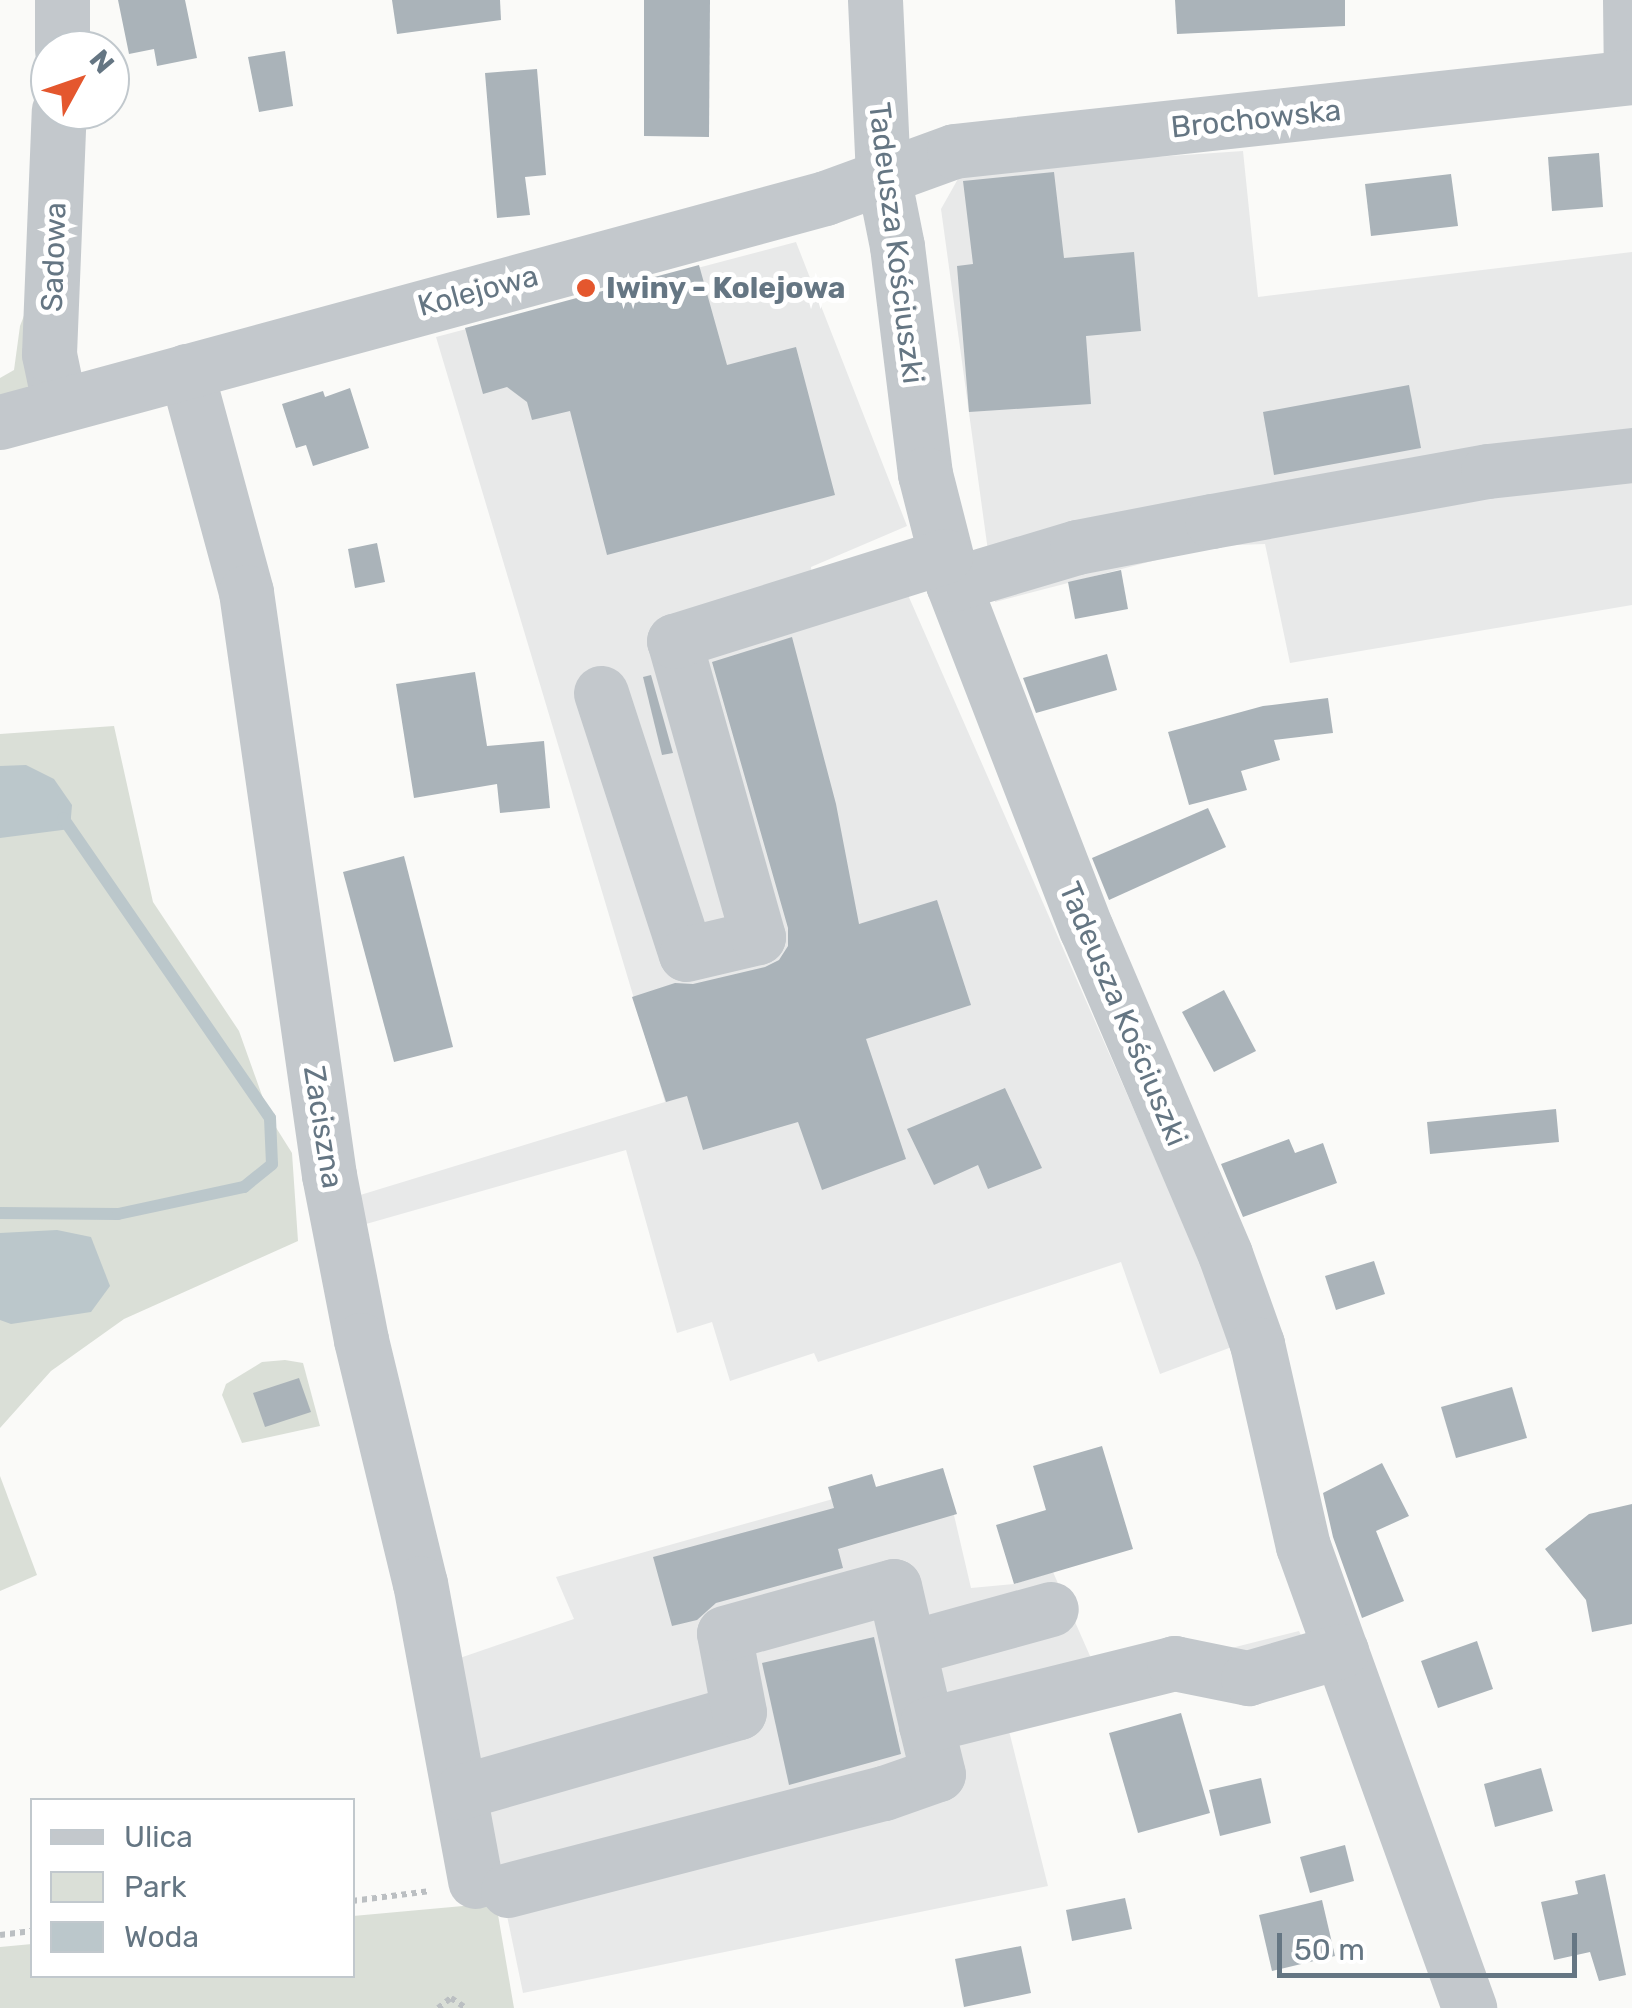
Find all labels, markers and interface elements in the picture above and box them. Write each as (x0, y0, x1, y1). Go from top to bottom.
north arrow (30, 30, 130, 130)
text: N (83, 43, 121, 80)
street label: Brochowska (1169, 92, 1343, 146)
street label: Tadeusza Kościuszki (861, 100, 931, 386)
street label: Sadowa (34, 201, 74, 313)
street label: Kolejowa (414, 258, 542, 324)
place label: Iwiny - Kolejowa (606, 270, 846, 306)
marker: Iwiny - Kolejowa (575, 277, 597, 299)
street label: Tadeusza Kościuszki (1051, 877, 1195, 1151)
street label: Zaciszna (296, 1063, 350, 1191)
legend (30, 1798, 355, 1978)
text: Ulica (124, 1819, 193, 1855)
text: Park (124, 1869, 186, 1905)
scale bar (1282, 1913, 1582, 1975)
text: Woda (124, 1919, 199, 1955)
text: 50 m (1294, 1932, 1365, 1968)

